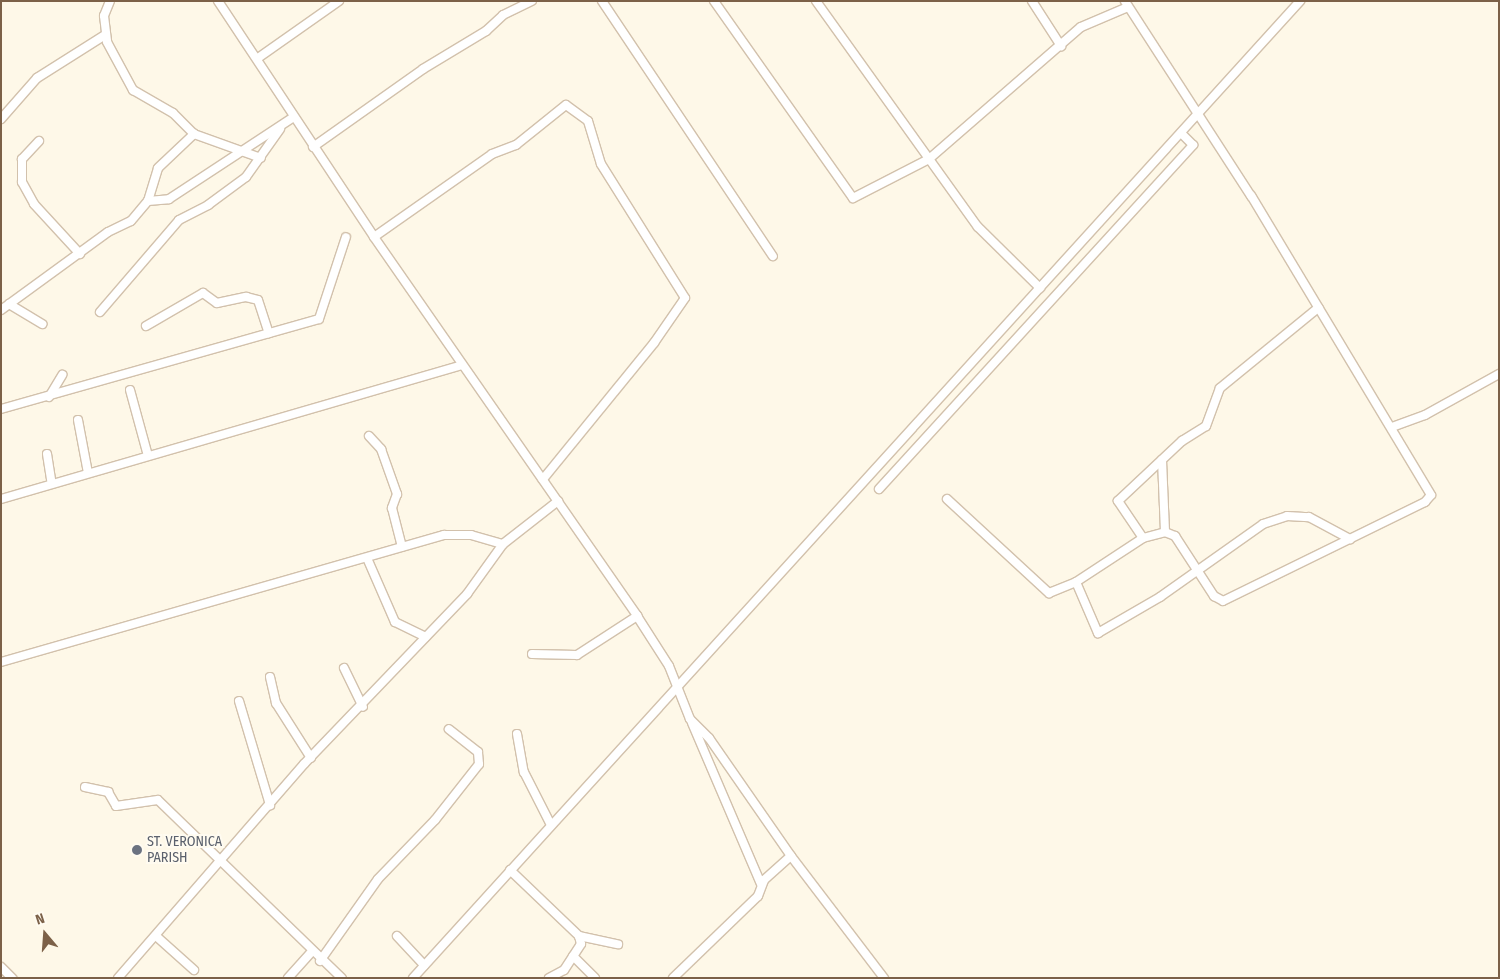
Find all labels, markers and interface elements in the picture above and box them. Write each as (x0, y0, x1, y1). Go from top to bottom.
place label: ST. VERONICA PARISH (147, 834, 222, 866)
marker: ST. VERONICA PARISH (131, 844, 143, 856)
north arrow (20, 909, 70, 959)
text: N (34, 910, 47, 929)

